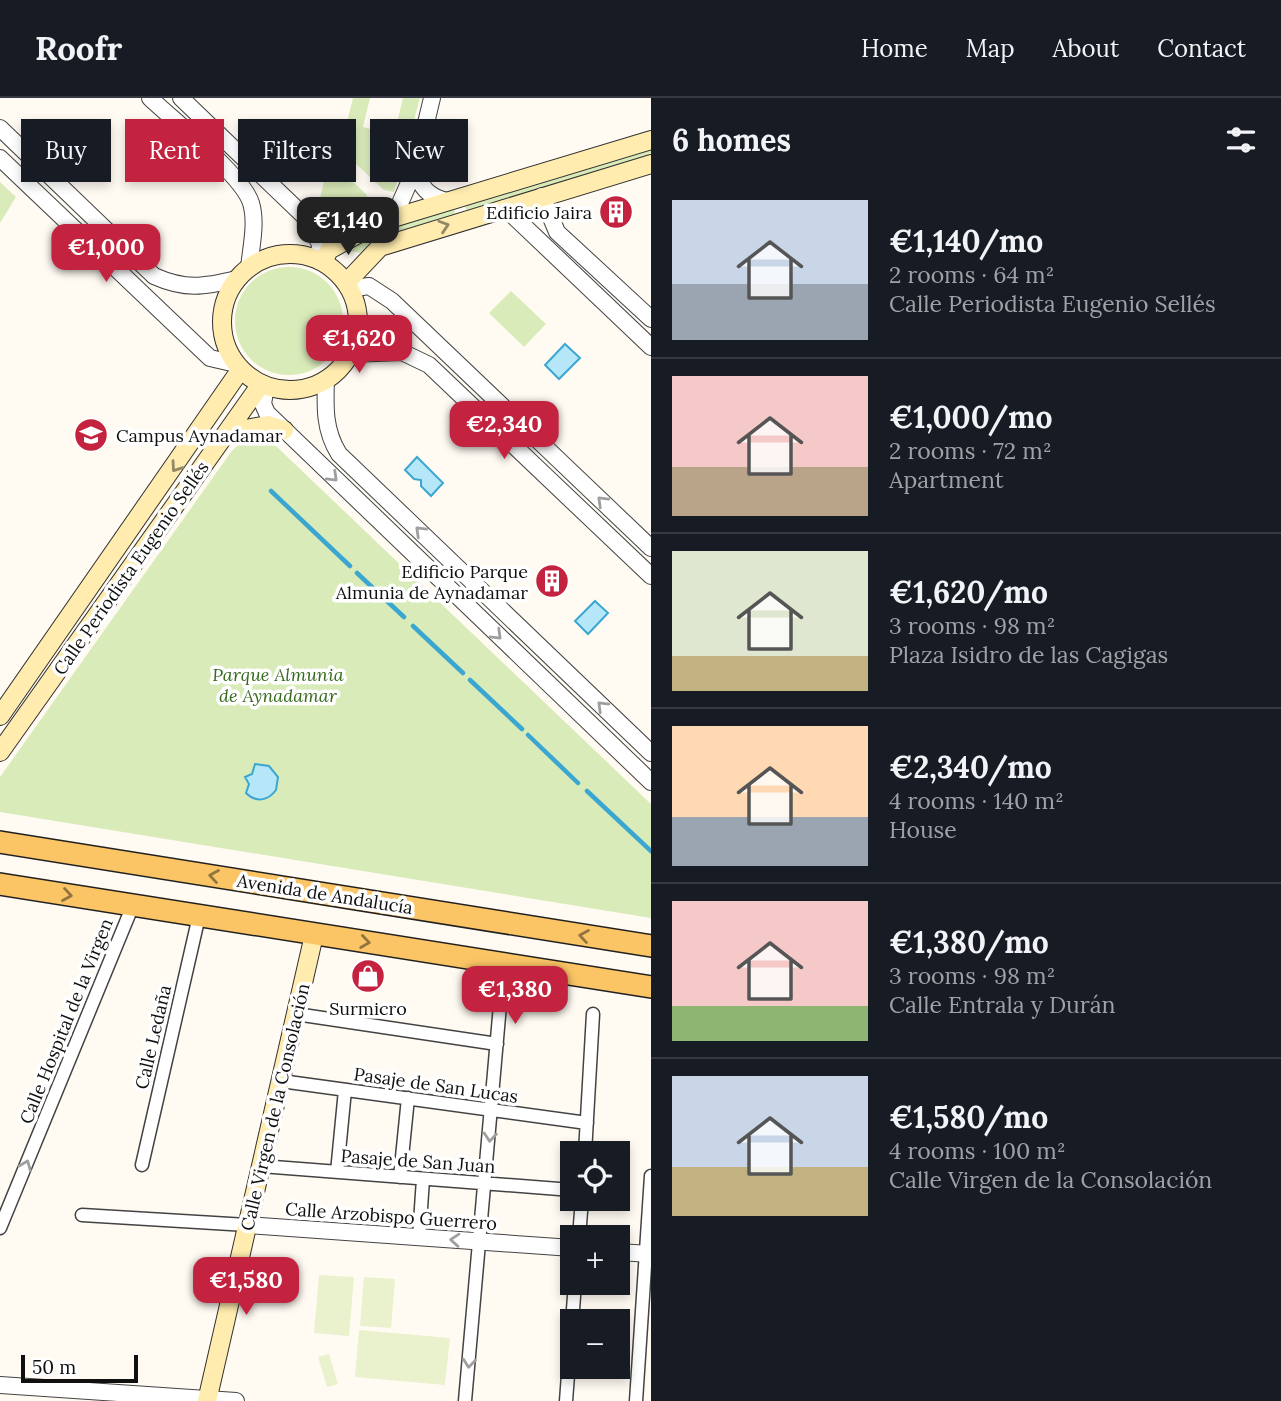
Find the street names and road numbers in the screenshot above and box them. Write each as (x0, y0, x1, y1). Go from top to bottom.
street label: Calle Periodista Eugenio Sellés (48, 457, 214, 679)
street label: Avenida de Andalucía (235, 869, 414, 919)
street label: Calle Hospital de la Virgen (14, 915, 118, 1127)
street label: Calle Virgen de la Consolación (235, 981, 315, 1233)
street label: Calle Ledaña (130, 983, 176, 1091)
street label: Pasaje de San Lucas (352, 1062, 520, 1108)
street label: Pasaje de San Juan (340, 1144, 496, 1178)
street label: Calle Arzobispo Guerrero (284, 1197, 498, 1235)

